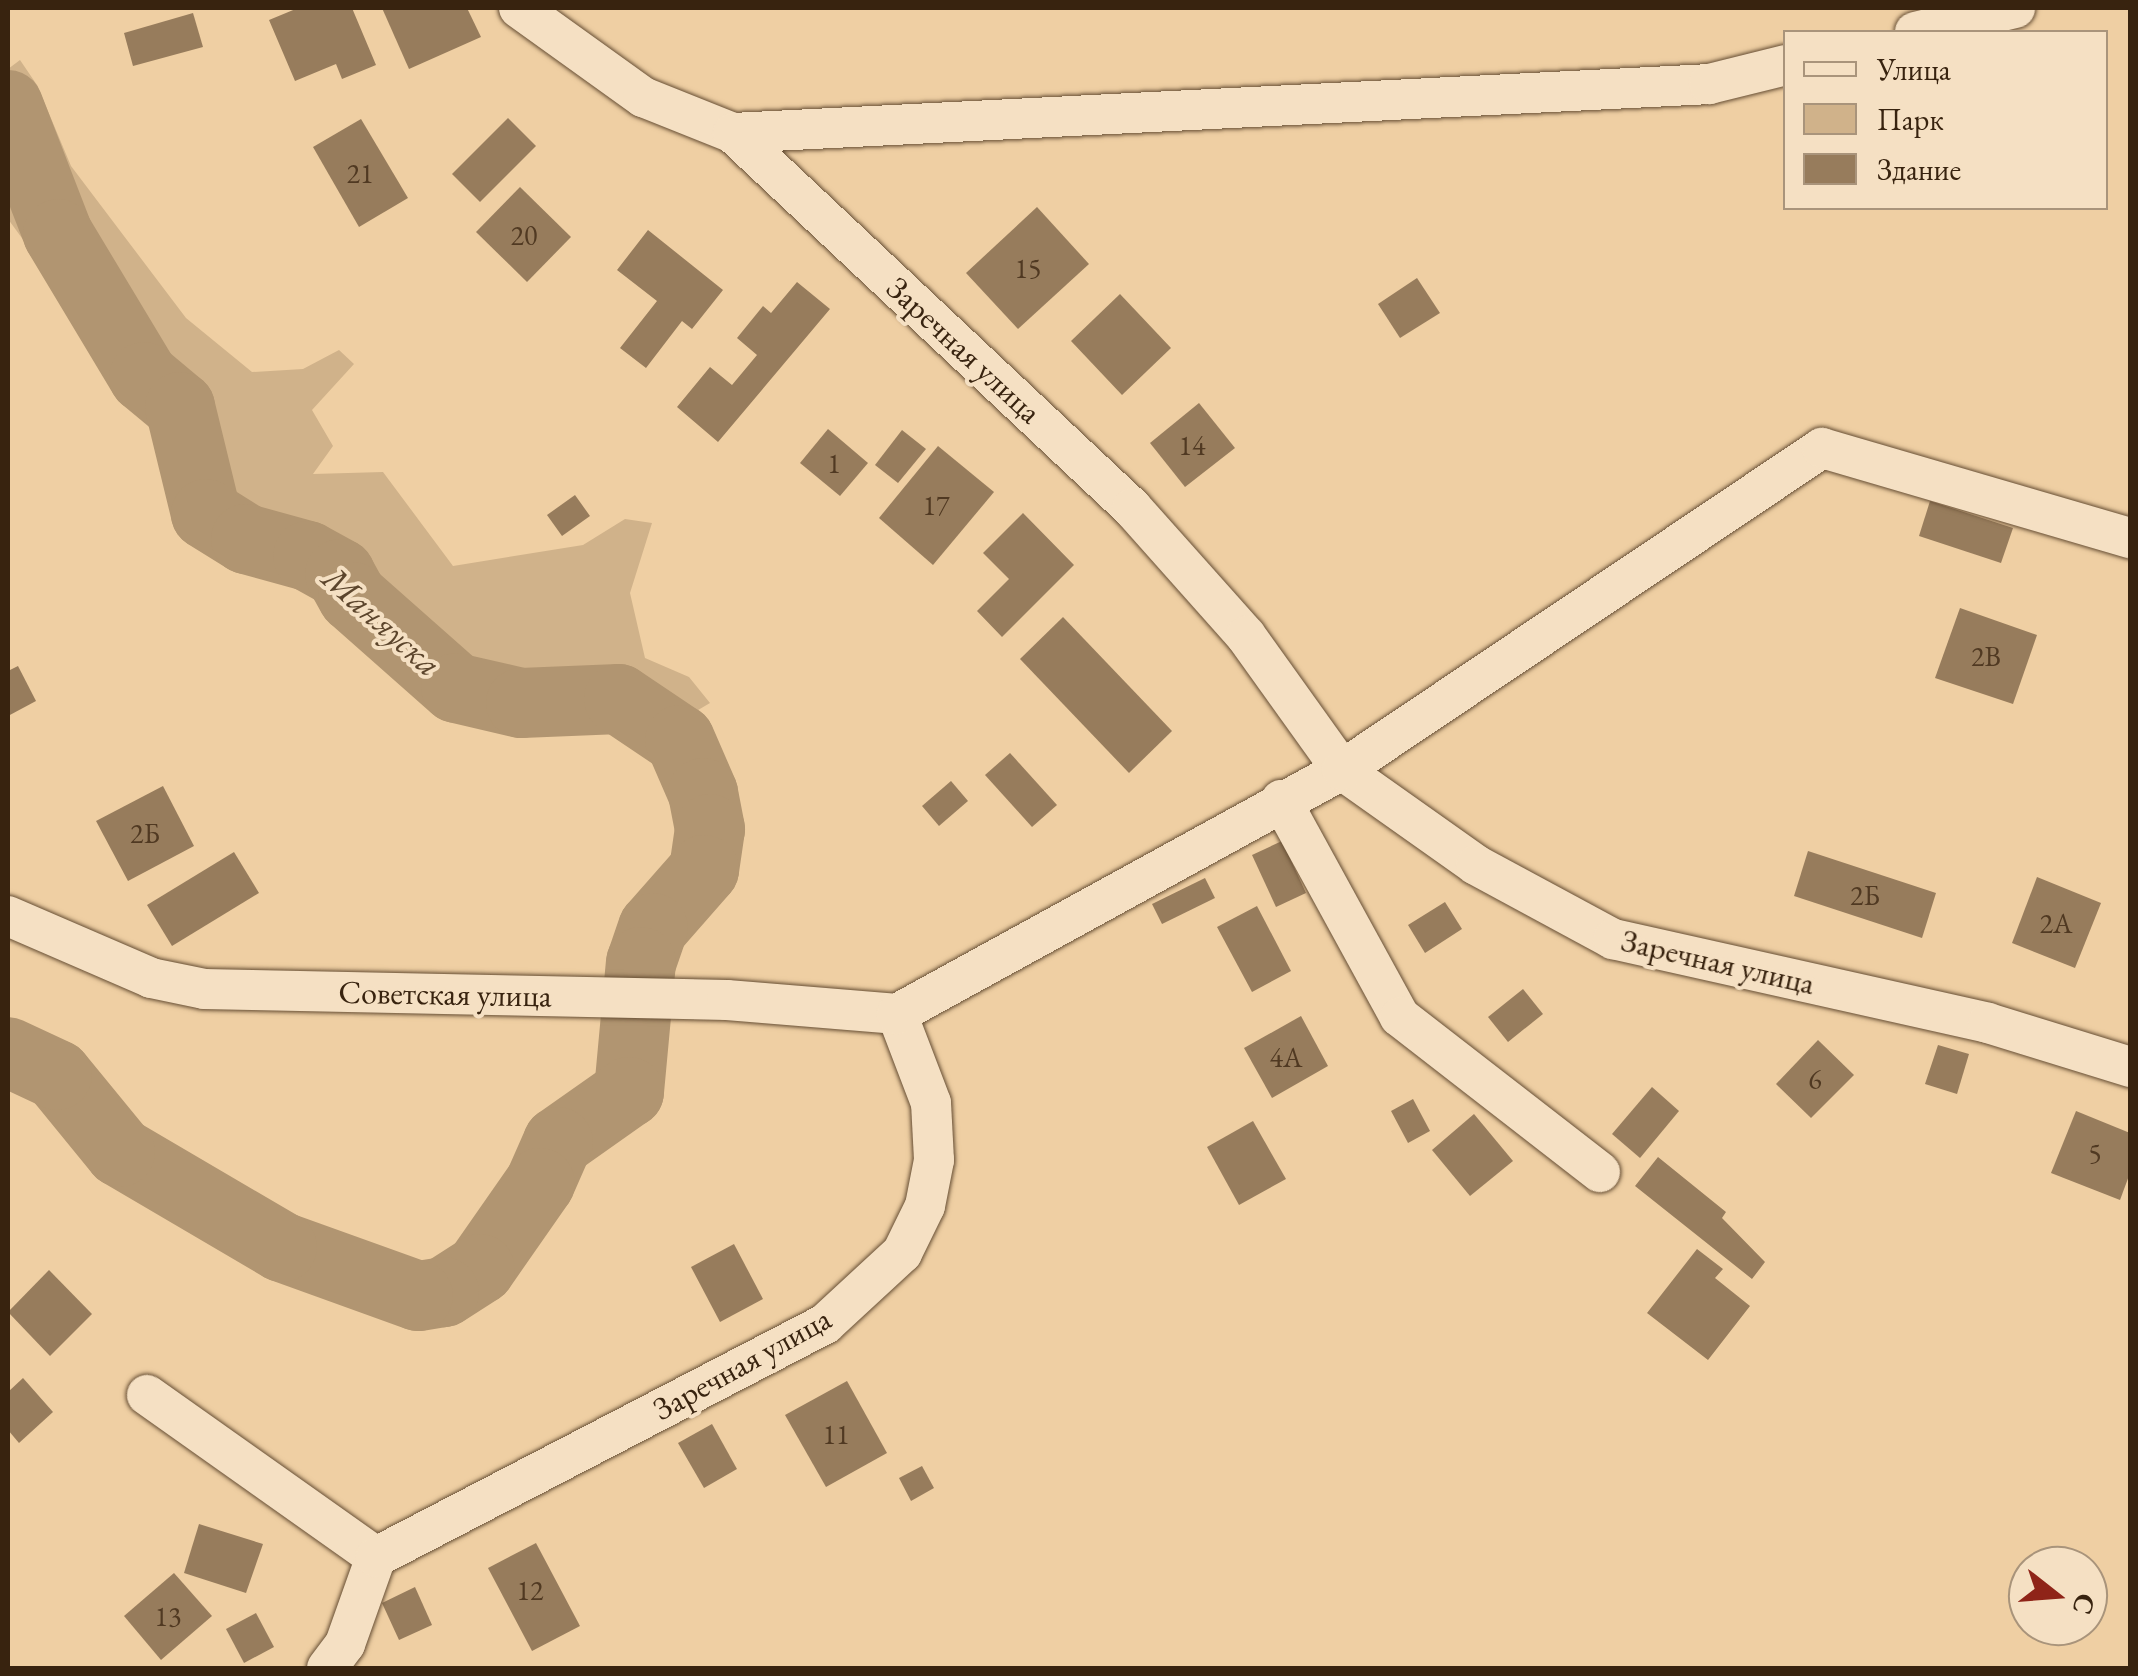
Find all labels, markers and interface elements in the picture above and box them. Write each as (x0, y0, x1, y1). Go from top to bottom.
legend (1783, 30, 2108, 210)
text: Улица (1877, 50, 1951, 89)
text: Парк (1877, 100, 1944, 139)
text: Здание (1877, 150, 1961, 189)
house number: 21 (347, 156, 373, 190)
house number: 20 (511, 218, 537, 252)
house number: 15 (1015, 251, 1041, 285)
street label: Заречная улица (879, 269, 1049, 431)
house number: 14 (1179, 428, 1205, 462)
house number: 1 (827, 446, 841, 480)
house number: 17 (923, 488, 949, 522)
water label: Маняуска (314, 557, 450, 685)
house number: 2В (1971, 639, 2001, 673)
house number: 2Б (130, 816, 160, 850)
house number: 2Б (1850, 878, 1880, 912)
house number: 2А (2040, 906, 2072, 940)
street label: Заречная улица (1618, 921, 1818, 1003)
street label: Советская улица (338, 973, 552, 1015)
house number: 4А (1270, 1040, 1302, 1074)
house number: 6 (1808, 1062, 1822, 1096)
house number: 5 (2088, 1136, 2102, 1170)
street label: Заречная улица (646, 1299, 838, 1429)
house number: 11 (823, 1417, 849, 1451)
north arrow (2008, 1546, 2108, 1646)
house number: 12 (517, 1573, 543, 1607)
text: С (2065, 1589, 2105, 1619)
house number: 13 (155, 1599, 181, 1633)

